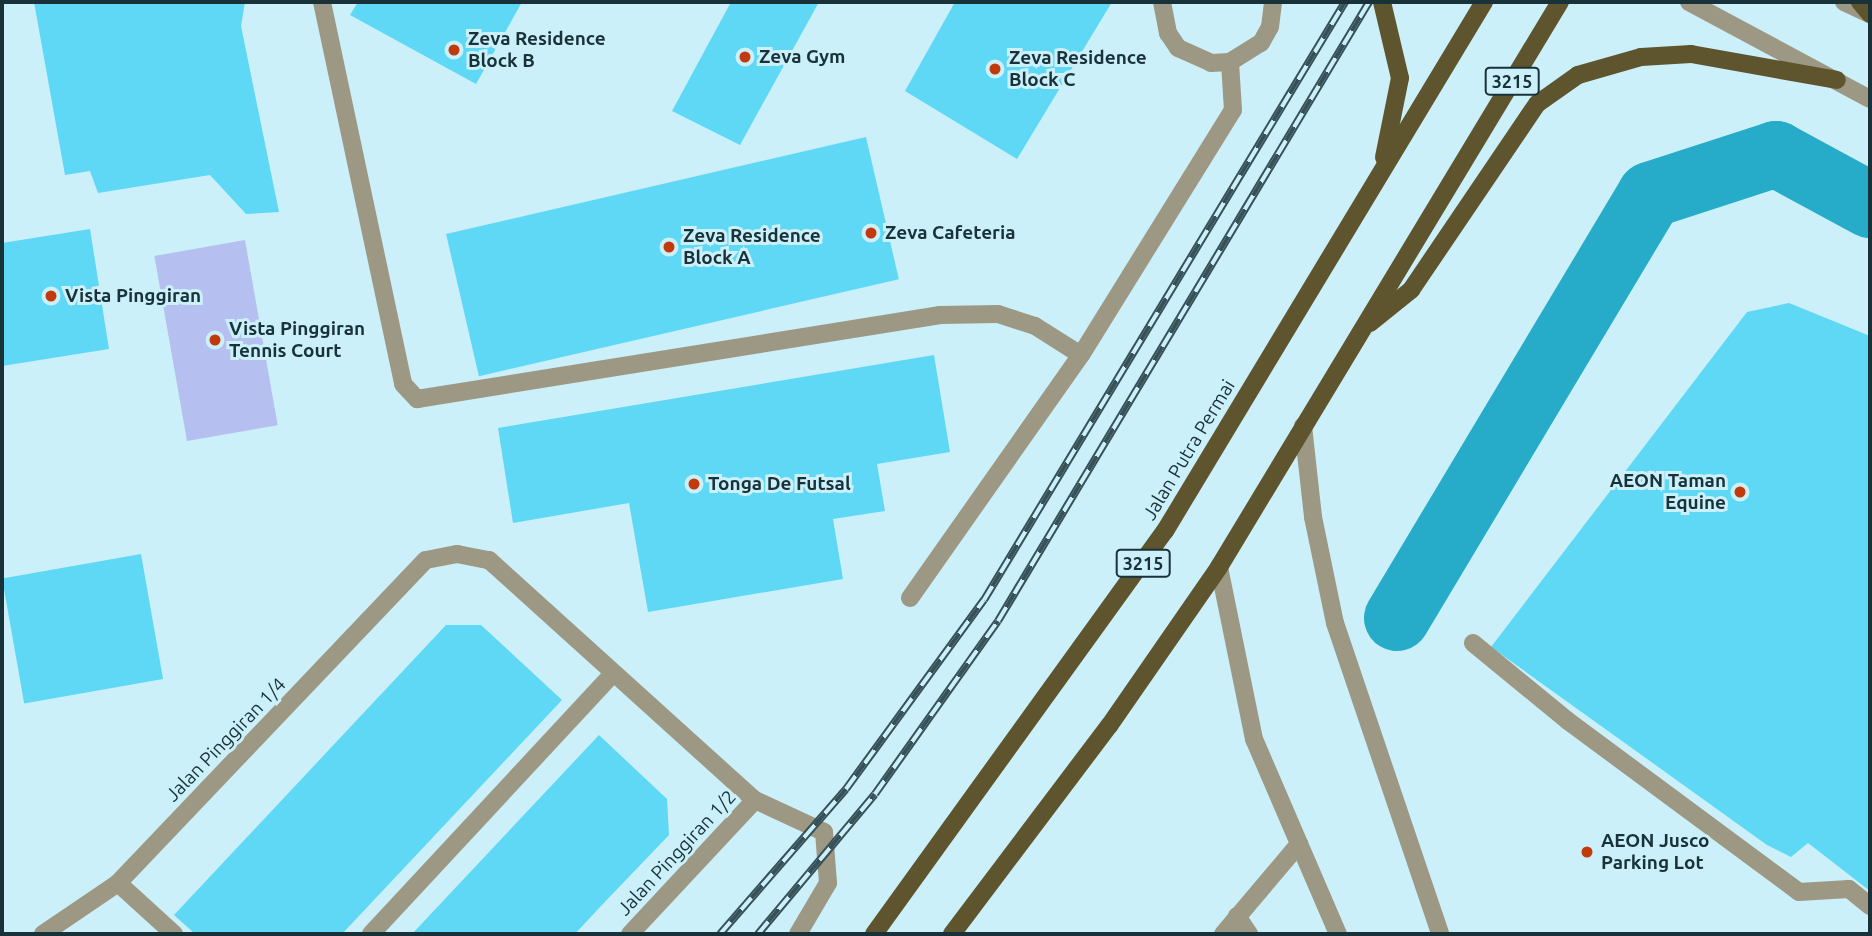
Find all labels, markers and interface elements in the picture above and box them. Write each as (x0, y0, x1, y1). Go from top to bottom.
place label: Zeva Residence Block B (468, 28, 606, 72)
marker: Zeva Residence Block B (446, 42, 462, 58)
place label: Zeva Gym (759, 46, 845, 68)
place label: Zeva Residence Block C (1009, 47, 1147, 91)
marker: Zeva Gym (737, 49, 753, 65)
marker: Zeva Residence Block C (987, 61, 1003, 77)
road number: 3215 (1484, 66, 1540, 96)
place label: Zeva Cafeteria (885, 222, 1016, 244)
place label: Zeva Residence Block A (683, 225, 821, 269)
marker: Zeva Cafeteria (863, 225, 879, 241)
marker: Zeva Residence Block A (661, 239, 677, 255)
place label: Vista Pinggiran (65, 285, 201, 307)
marker: Vista Pinggiran (43, 288, 59, 304)
place label: Vista Pinggiran Tennis Court (229, 318, 365, 362)
marker: Vista Pinggiran Tennis Court (207, 332, 223, 348)
street label: Jalan Putra Permai (1138, 376, 1240, 524)
place label: AEON Taman Equine (1610, 470, 1726, 514)
place label: Tonga De Futsal (708, 473, 851, 495)
marker: Tonga De Futsal (686, 476, 702, 492)
marker: AEON Taman Equine (1732, 484, 1748, 500)
road number: 3215 (1115, 548, 1171, 578)
street label: Jalan Pinggiran 1/4 (161, 673, 291, 807)
street label: Jalan Pinggiran 1/2 (613, 786, 741, 920)
place label: AEON Jusco Parking Lot (1601, 830, 1709, 874)
marker: AEON Jusco Parking Lot (1579, 844, 1595, 860)

